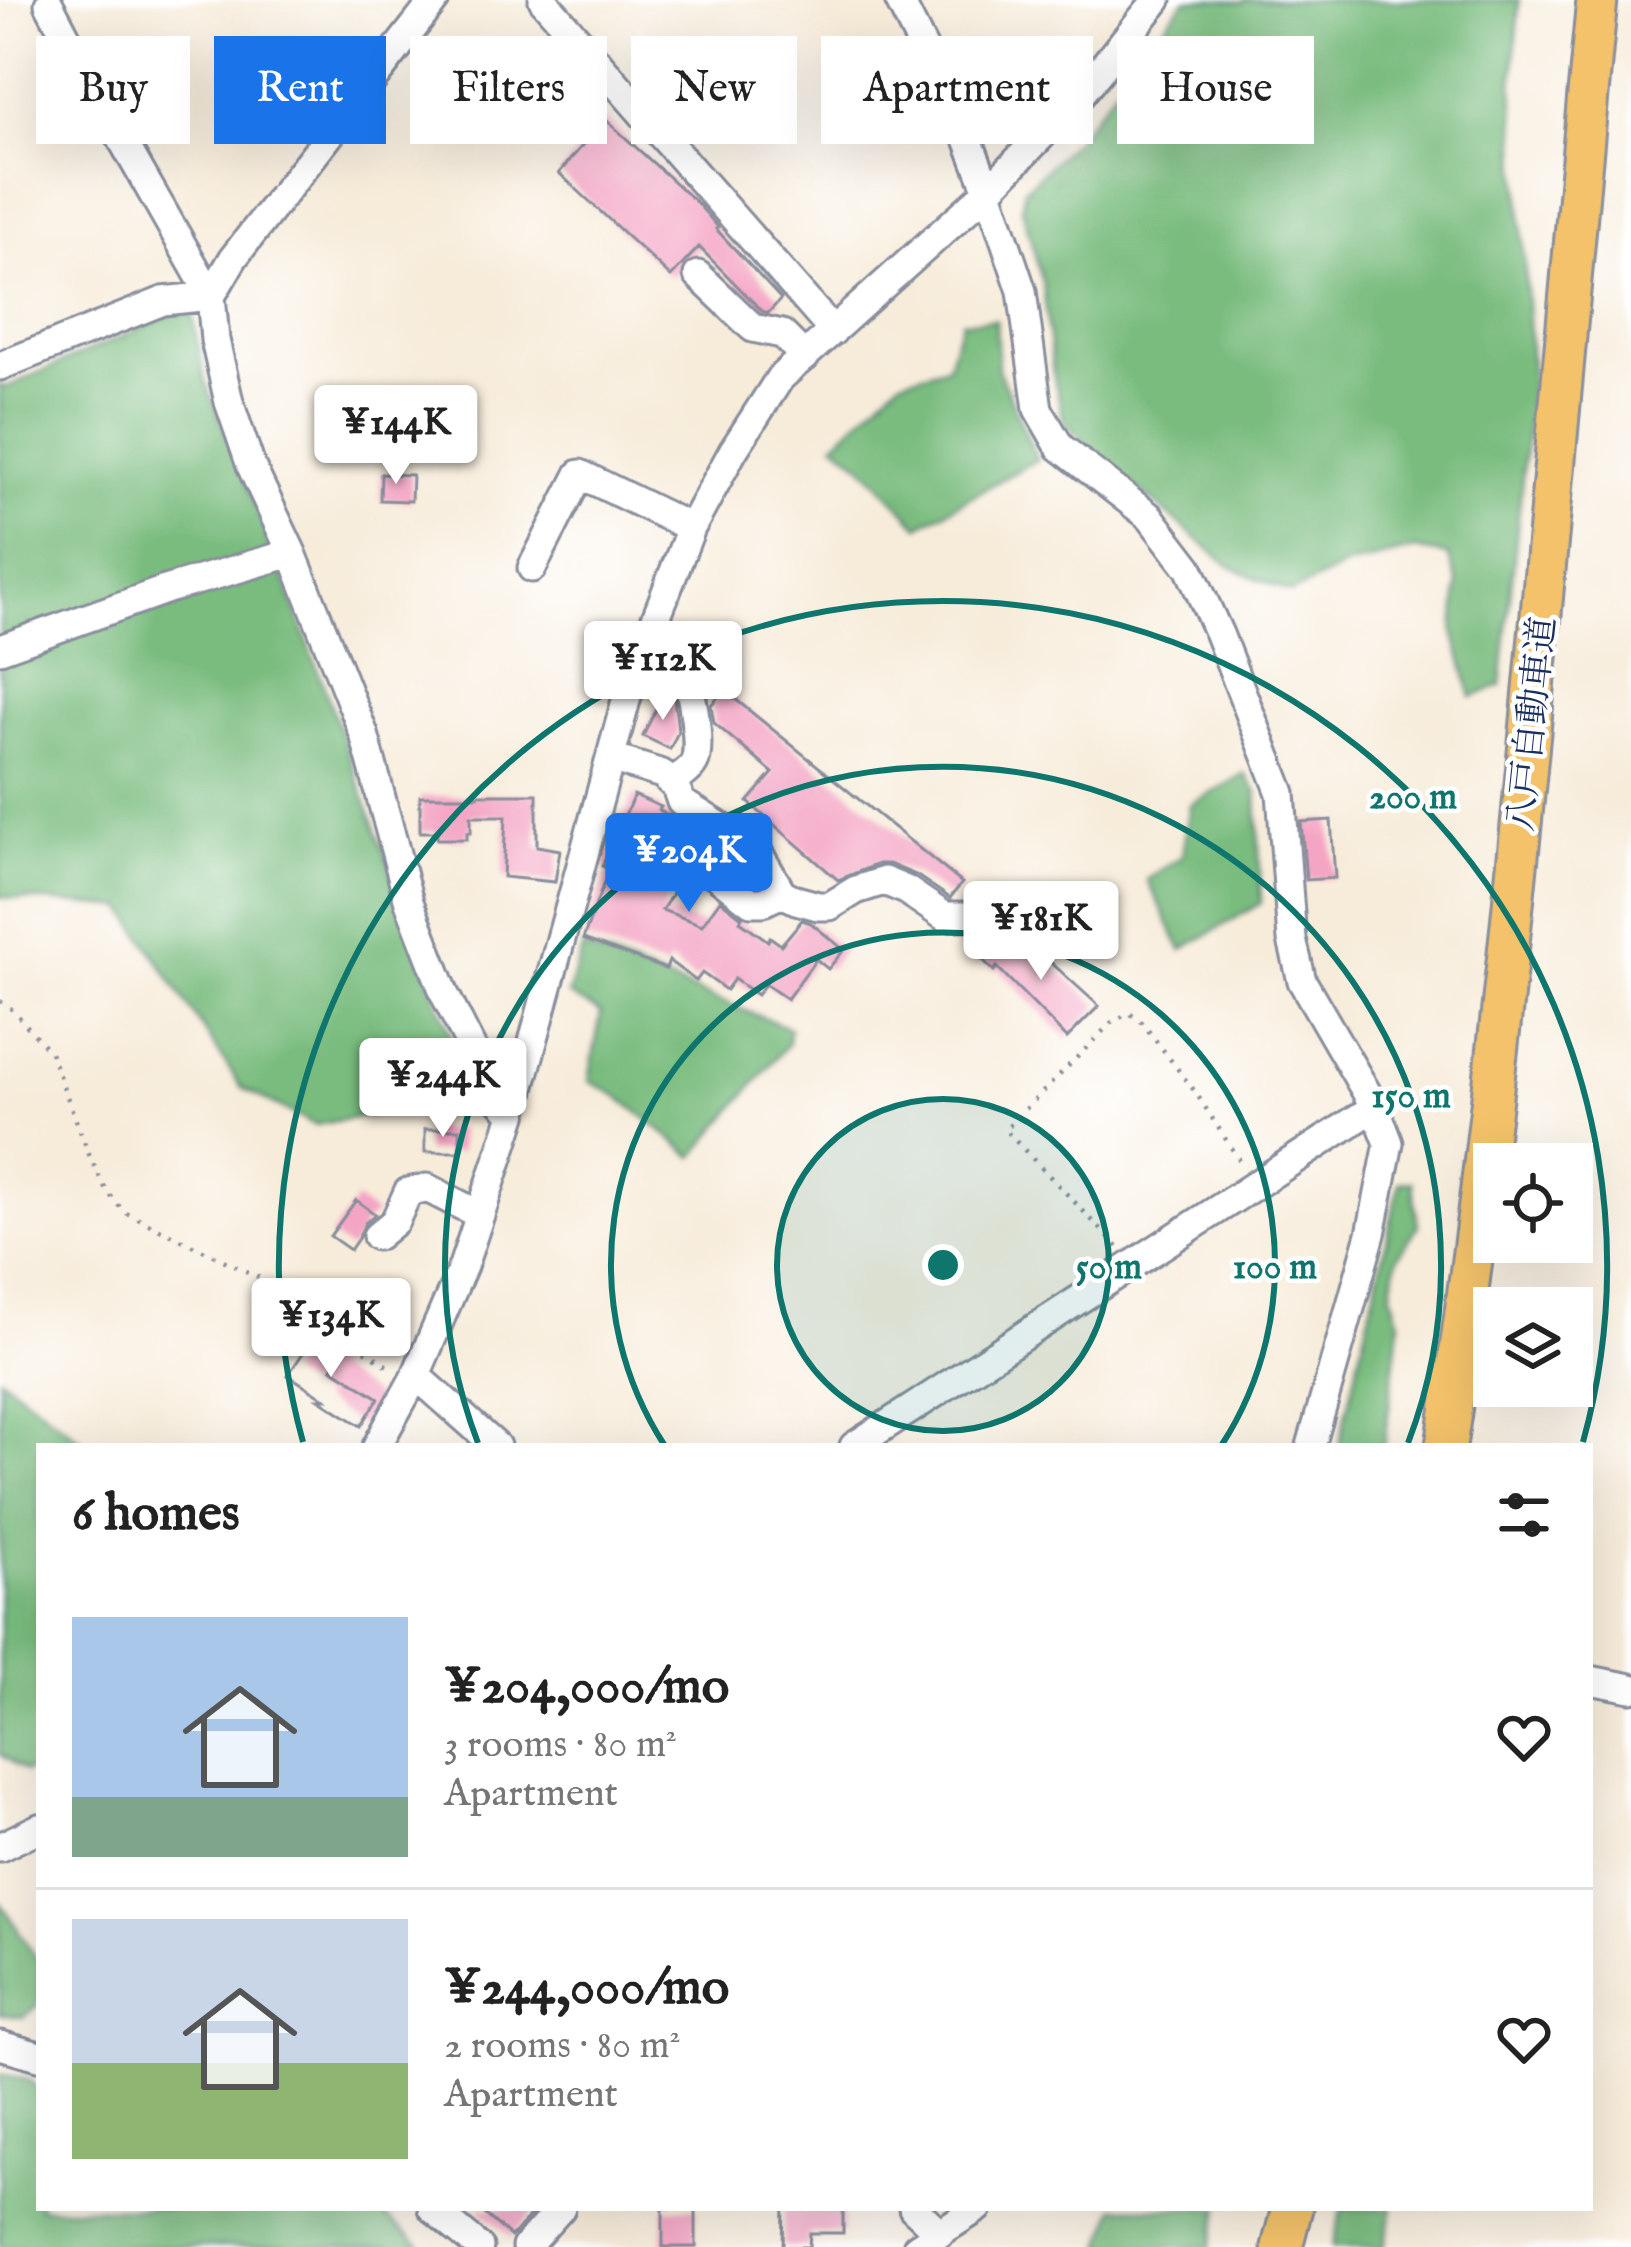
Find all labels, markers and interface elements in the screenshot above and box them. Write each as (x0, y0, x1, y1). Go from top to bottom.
chip: Buy (36, 36, 190, 144)
chip: Rent (214, 36, 386, 144)
chip: Filters (410, 36, 607, 144)
chip: New (631, 36, 797, 144)
chip: Apartment (821, 36, 1093, 144)
chip: House (1117, 36, 1314, 144)
pin: ¥144K (312, 385, 480, 487)
text: ¥144K (341, 399, 451, 448)
street label: 八戸自動車道 (1499, 614, 1567, 834)
pin: ¥112K (579, 621, 747, 723)
text: ¥112K (611, 635, 715, 684)
text: 200 m (1369, 775, 1457, 821)
pin: ¥204K (605, 813, 773, 915)
text: ¥204K (632, 827, 746, 876)
pin: ¥181K (957, 881, 1125, 983)
text: ¥181K (991, 895, 1092, 944)
pin: ¥244K (359, 1038, 527, 1140)
text: ¥244K (386, 1052, 500, 1101)
text: 150 m (1371, 1074, 1451, 1120)
map controls (1473, 1143, 1593, 1407)
button: locate (1473, 1143, 1593, 1263)
centre of rings (922, 1244, 964, 1286)
text: 50 m (1076, 1245, 1142, 1291)
text: 100 m (1233, 1245, 1317, 1291)
pin: ¥134K (247, 1278, 415, 1380)
button: layers (1473, 1287, 1593, 1407)
text: ¥134K (279, 1292, 383, 1341)
icon: filters (1491, 1482, 1557, 1548)
text: 6 homes (72, 1483, 240, 1548)
text: ¥204,000/mo (444, 1656, 729, 1721)
icon: home (168, 1665, 312, 1809)
icon: heart (1491, 1704, 1557, 1770)
text: 3 rooms · 80 m² (444, 1721, 677, 1770)
text: Apartment (444, 1770, 618, 1819)
text: ¥244,000/mo (444, 1957, 729, 2022)
icon: home (168, 1967, 312, 2111)
icon: heart (1491, 2006, 1557, 2072)
text: 2 rooms · 80 m² (444, 2022, 681, 2071)
text: Apartment (444, 2071, 618, 2120)

